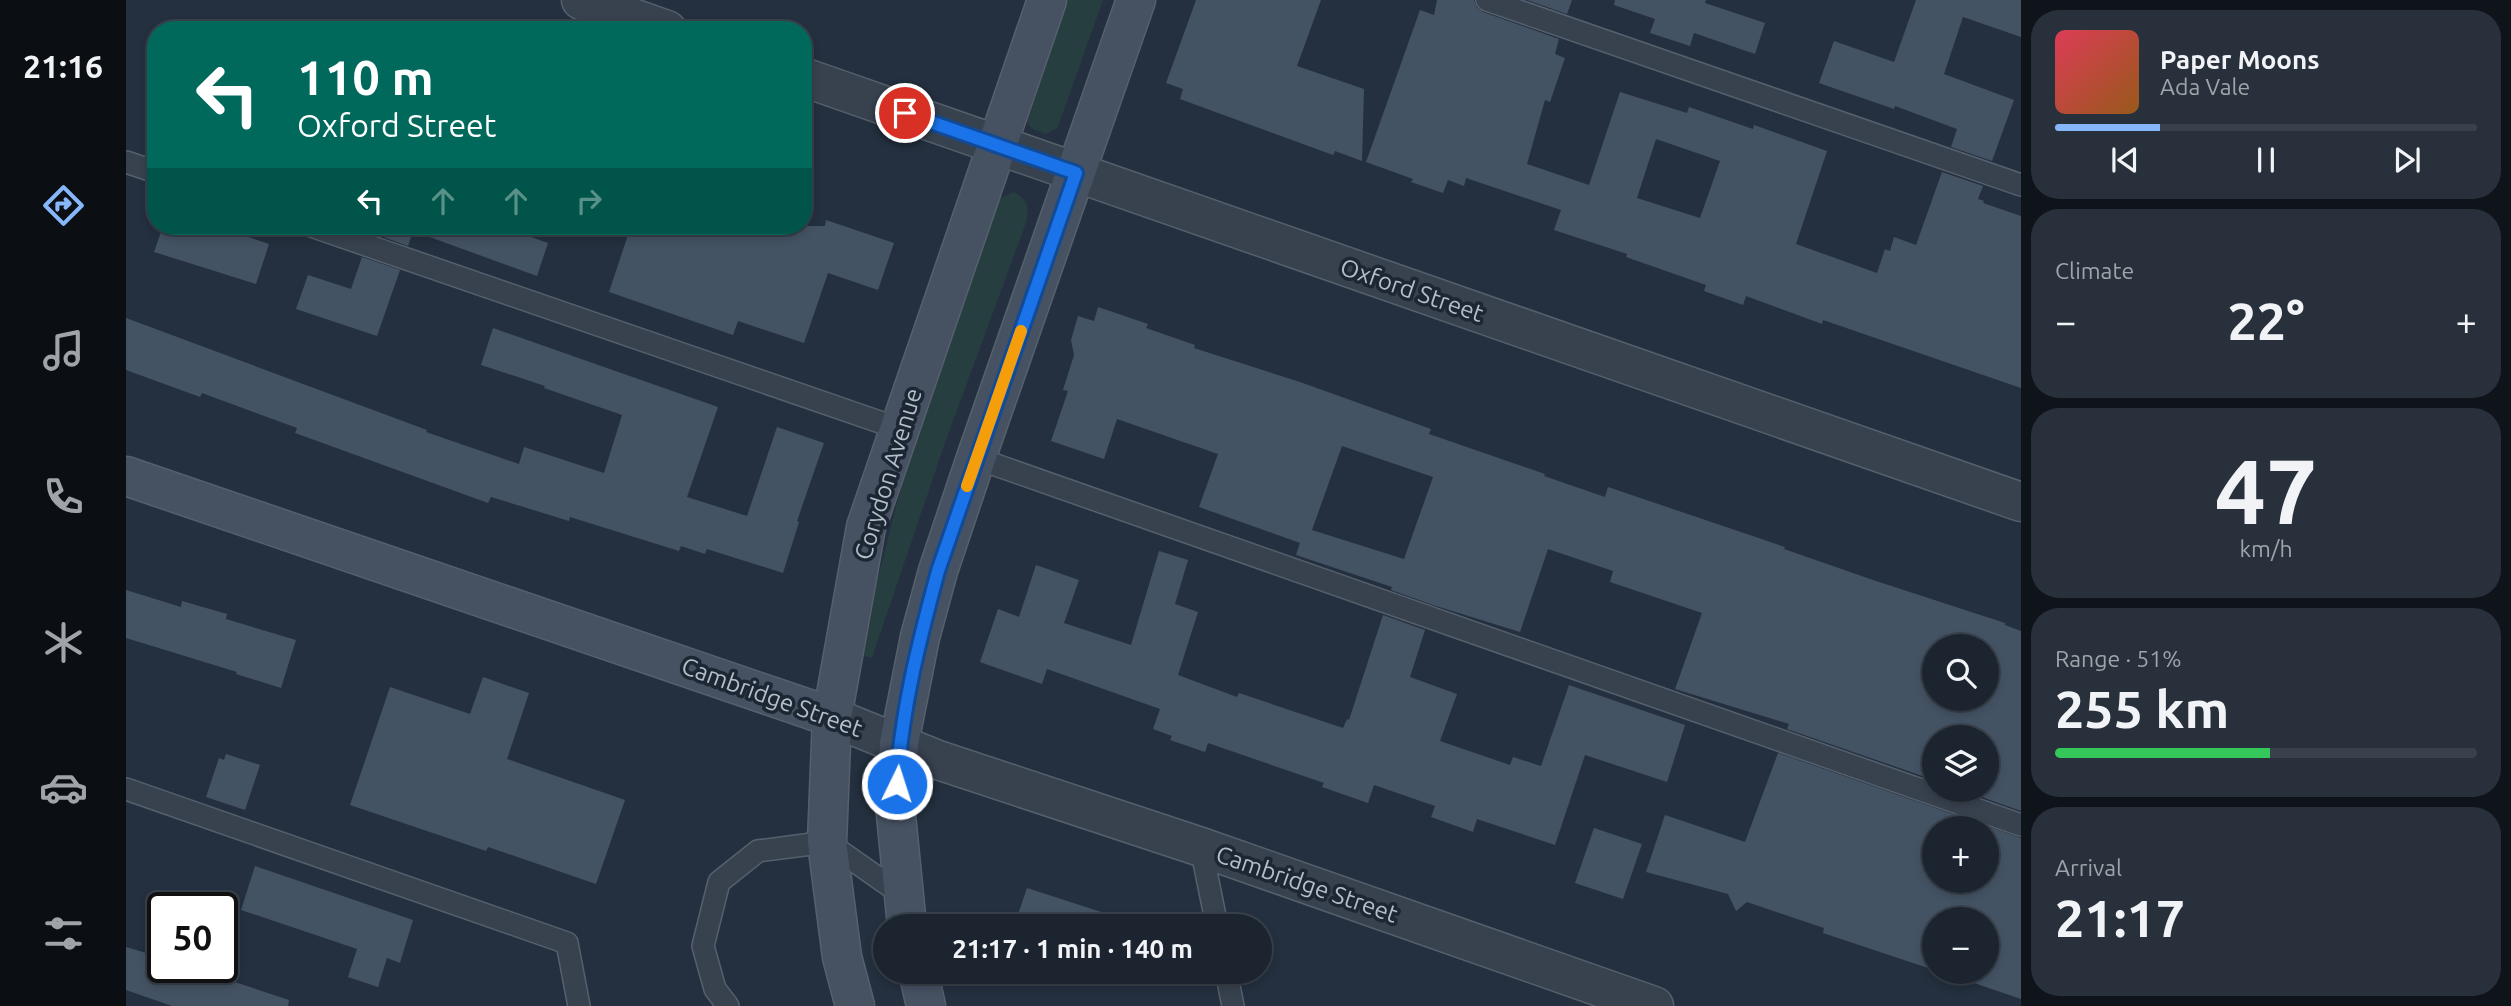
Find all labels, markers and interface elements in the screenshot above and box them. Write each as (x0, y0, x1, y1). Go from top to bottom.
text: Paper Moons (2160, 45, 2319, 74)
text: 21:16 (23, 48, 103, 84)
icon: left (182, 49, 273, 140)
text: 110 m (297, 49, 434, 104)
text: Ada Vale (2160, 74, 2250, 99)
pin (875, 83, 935, 143)
icon: arrive (886, 94, 924, 132)
text: Oxford Street (297, 107, 496, 143)
icon: previous (2106, 141, 2144, 179)
icon: pause (2247, 141, 2285, 179)
icon: next (2388, 141, 2426, 179)
icon: directions (39, 181, 88, 230)
icon: left (351, 182, 389, 220)
icon: ahead (424, 182, 462, 220)
icon: ahead (497, 182, 535, 220)
icon: right (570, 182, 608, 220)
street label: Oxford Street (1337, 253, 1488, 327)
text: Climate (2055, 258, 2134, 283)
text: 22° (2227, 292, 2305, 350)
text: − (2055, 300, 2076, 342)
text: + (2456, 300, 2477, 342)
icon: music (39, 326, 88, 375)
street label: Corydon Avenue (849, 385, 927, 563)
text: 47 (2215, 439, 2317, 541)
icon: phone (39, 472, 88, 521)
text: km/h (2239, 536, 2293, 561)
icon: climate (39, 618, 88, 667)
map controls (1922, 634, 1999, 984)
button: search (1922, 634, 1999, 711)
text: Range · 51% (2055, 646, 2182, 671)
street label: Cambridge Street (678, 652, 867, 742)
text: 255 km (2055, 680, 2229, 738)
button: layers (1922, 725, 1999, 802)
position arrow (860, 747, 934, 821)
icon: car (39, 763, 88, 812)
button: + (1922, 816, 1999, 893)
street label: Cambridge Street (1213, 840, 1402, 928)
text: Arrival (2055, 855, 2122, 880)
text: 21:17 (2055, 889, 2185, 947)
speed limit sign: 50 (147, 892, 238, 983)
button: − (1922, 907, 1999, 984)
icon: filters (39, 909, 88, 958)
text: 21:17 · 1 min · 140 m (952, 934, 1193, 963)

